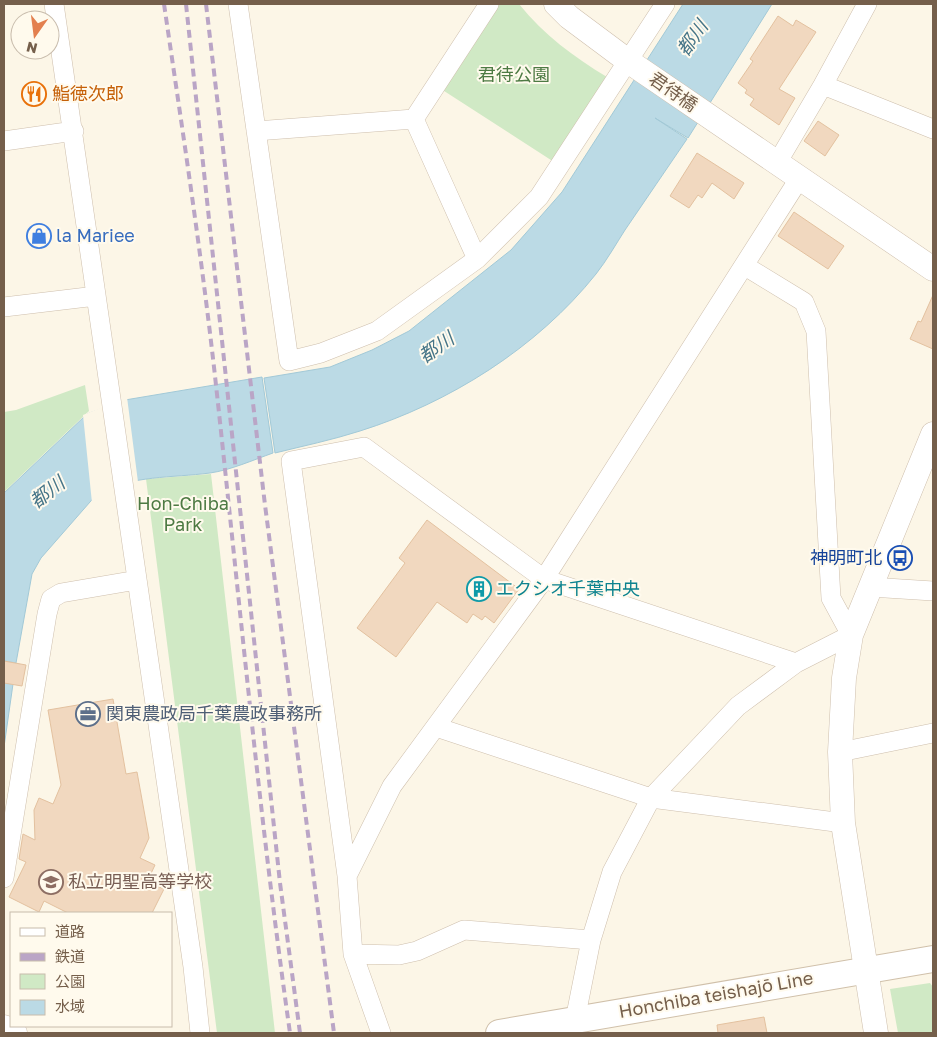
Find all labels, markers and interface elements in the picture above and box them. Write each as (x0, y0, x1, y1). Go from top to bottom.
north arrow (10, 10, 60, 60)
water label: 都川 (671, 14, 713, 60)
text: N (25, 39, 39, 58)
park label: 君待公園 (478, 63, 550, 85)
street label: 君待橋 (645, 67, 702, 116)
restaurant icon: 鮨徳次郎 (21, 81, 47, 107)
place label: 鮨徳次郎 (52, 82, 124, 104)
shop icon: la Mariee (26, 223, 52, 249)
place label: la Mariee (56, 224, 135, 246)
water label: 都川 (414, 325, 460, 367)
water label: 都川 (25, 470, 70, 512)
park label: Hon-Chiba Park (137, 492, 229, 535)
bus stop icon: 神明町北 (887, 545, 913, 571)
place label: 神明町北 (810, 546, 882, 568)
building icon: エクシオ千葉中央 (466, 576, 492, 602)
place label: エクシオ千葉中央 (496, 577, 640, 599)
office icon: 関東農政局千葉農政事務所 (75, 701, 101, 727)
place label: 関東農政局千葉農政事務所 (106, 702, 322, 724)
school or university icon: 私立明聖高等学校 (38, 869, 64, 895)
place label: 私立明聖高等学校 (68, 870, 212, 892)
legend (10, 912, 172, 1027)
text: 道路 (55, 922, 85, 940)
text: 鉄道 (55, 947, 85, 965)
street label: Honchiba teishajō Line (617, 966, 815, 1022)
text: 公園 (55, 972, 85, 990)
text: 水域 (55, 997, 85, 1015)

